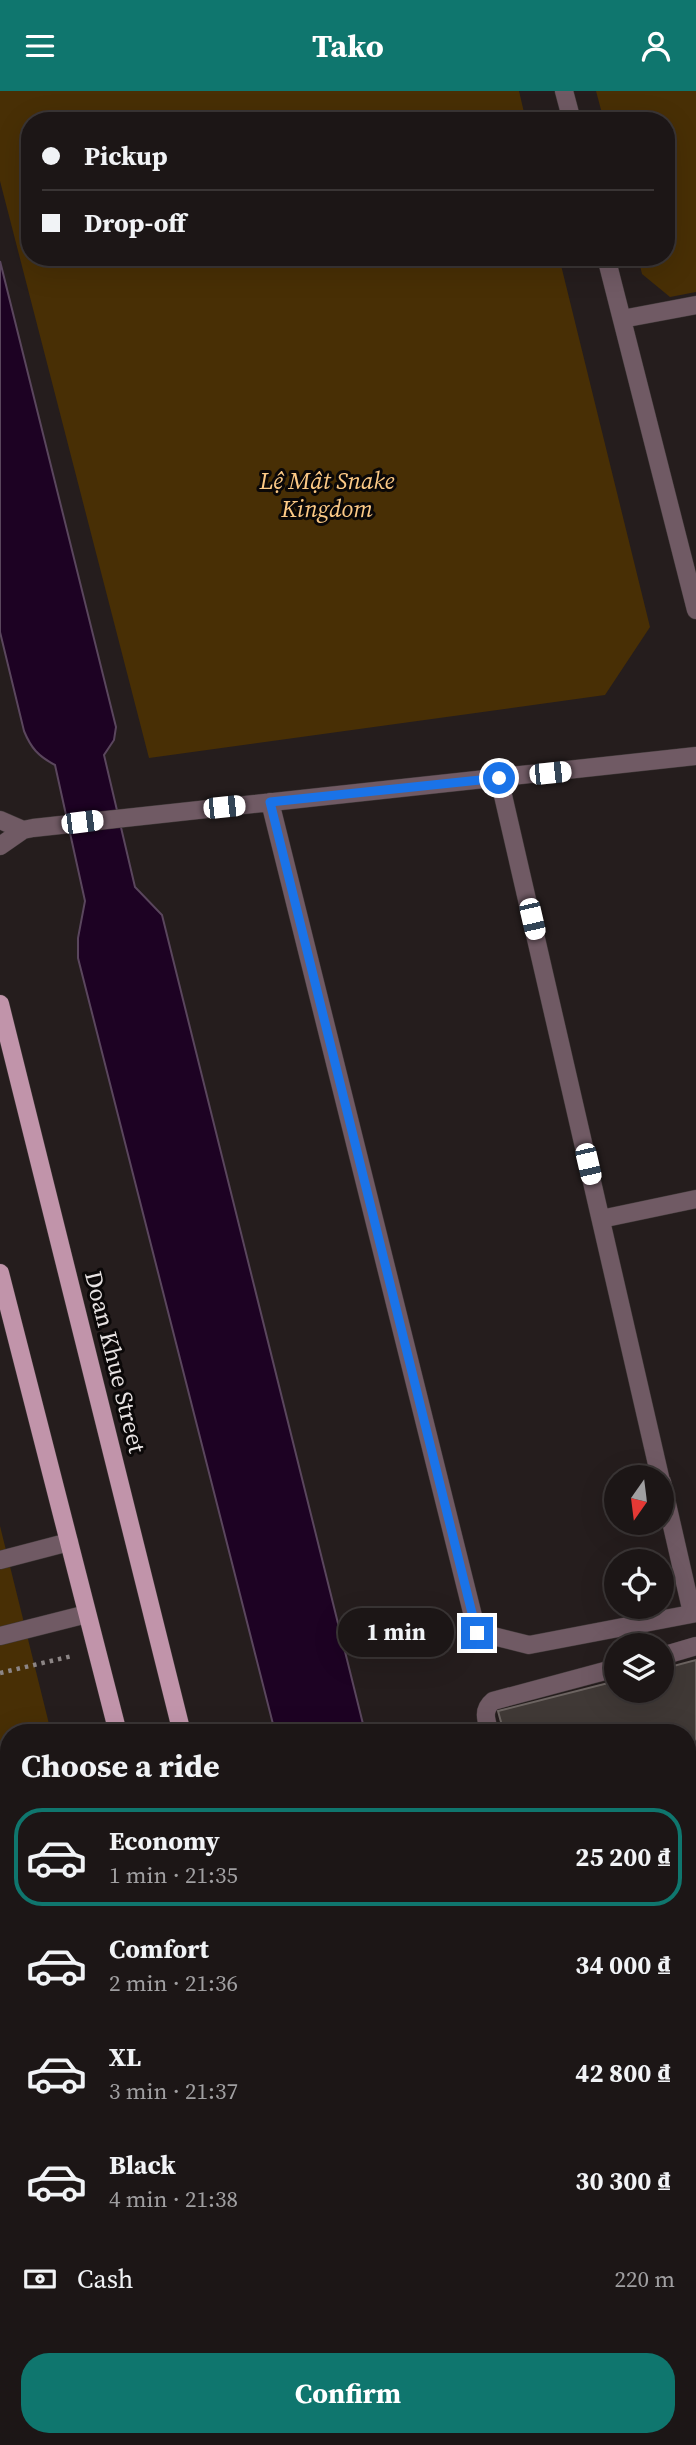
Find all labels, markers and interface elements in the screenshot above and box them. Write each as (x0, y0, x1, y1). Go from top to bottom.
text: Tako (312, 24, 384, 68)
icon: menu (21, 27, 59, 65)
icon: person (637, 27, 675, 65)
text: Pickup (84, 138, 168, 174)
text: Drop-off (84, 205, 186, 241)
park label: Lệ Mật Snake Kingdom (259, 464, 395, 525)
car (529, 760, 572, 786)
route start (483, 762, 515, 794)
car (203, 794, 246, 820)
car (60, 809, 105, 835)
car (518, 896, 547, 942)
car (574, 1141, 603, 1187)
street label: Doan Khue Street (77, 1267, 154, 1456)
north arrow (604, 1465, 674, 1535)
map controls (604, 1465, 674, 1703)
button: locate (604, 1549, 674, 1619)
callout: 1 min (337, 1609, 452, 1657)
text: 1 min (366, 1616, 426, 1648)
route end (461, 1617, 493, 1649)
button: layers (604, 1633, 674, 1703)
text: Choose a ride (21, 1744, 220, 1788)
text: Economy (109, 1823, 220, 1859)
icon: car (25, 1826, 88, 1889)
text: 25 200 ₫ (575, 1839, 671, 1875)
text: 1 min · 21:35 (109, 1859, 238, 1891)
text: Comfort (109, 1931, 209, 1967)
icon: car (25, 1934, 88, 1997)
text: 34 000 ₫ (575, 1947, 671, 1983)
text: 2 min · 21:36 (109, 1967, 238, 1999)
text: XL (109, 2039, 141, 2075)
icon: car (25, 2042, 88, 2105)
text: 42 800 ₫ (575, 2055, 671, 2091)
text: 3 min · 21:37 (109, 2075, 238, 2107)
text: Black (109, 2147, 176, 2183)
icon: car (25, 2150, 88, 2213)
text: 30 300 ₫ (575, 2163, 671, 2199)
text: 4 min · 21:38 (109, 2183, 238, 2215)
icon: cash (21, 2260, 59, 2298)
text: Cash (77, 2261, 133, 2297)
text: 220 m (614, 2263, 675, 2295)
button: Confirm (21, 2353, 675, 2433)

